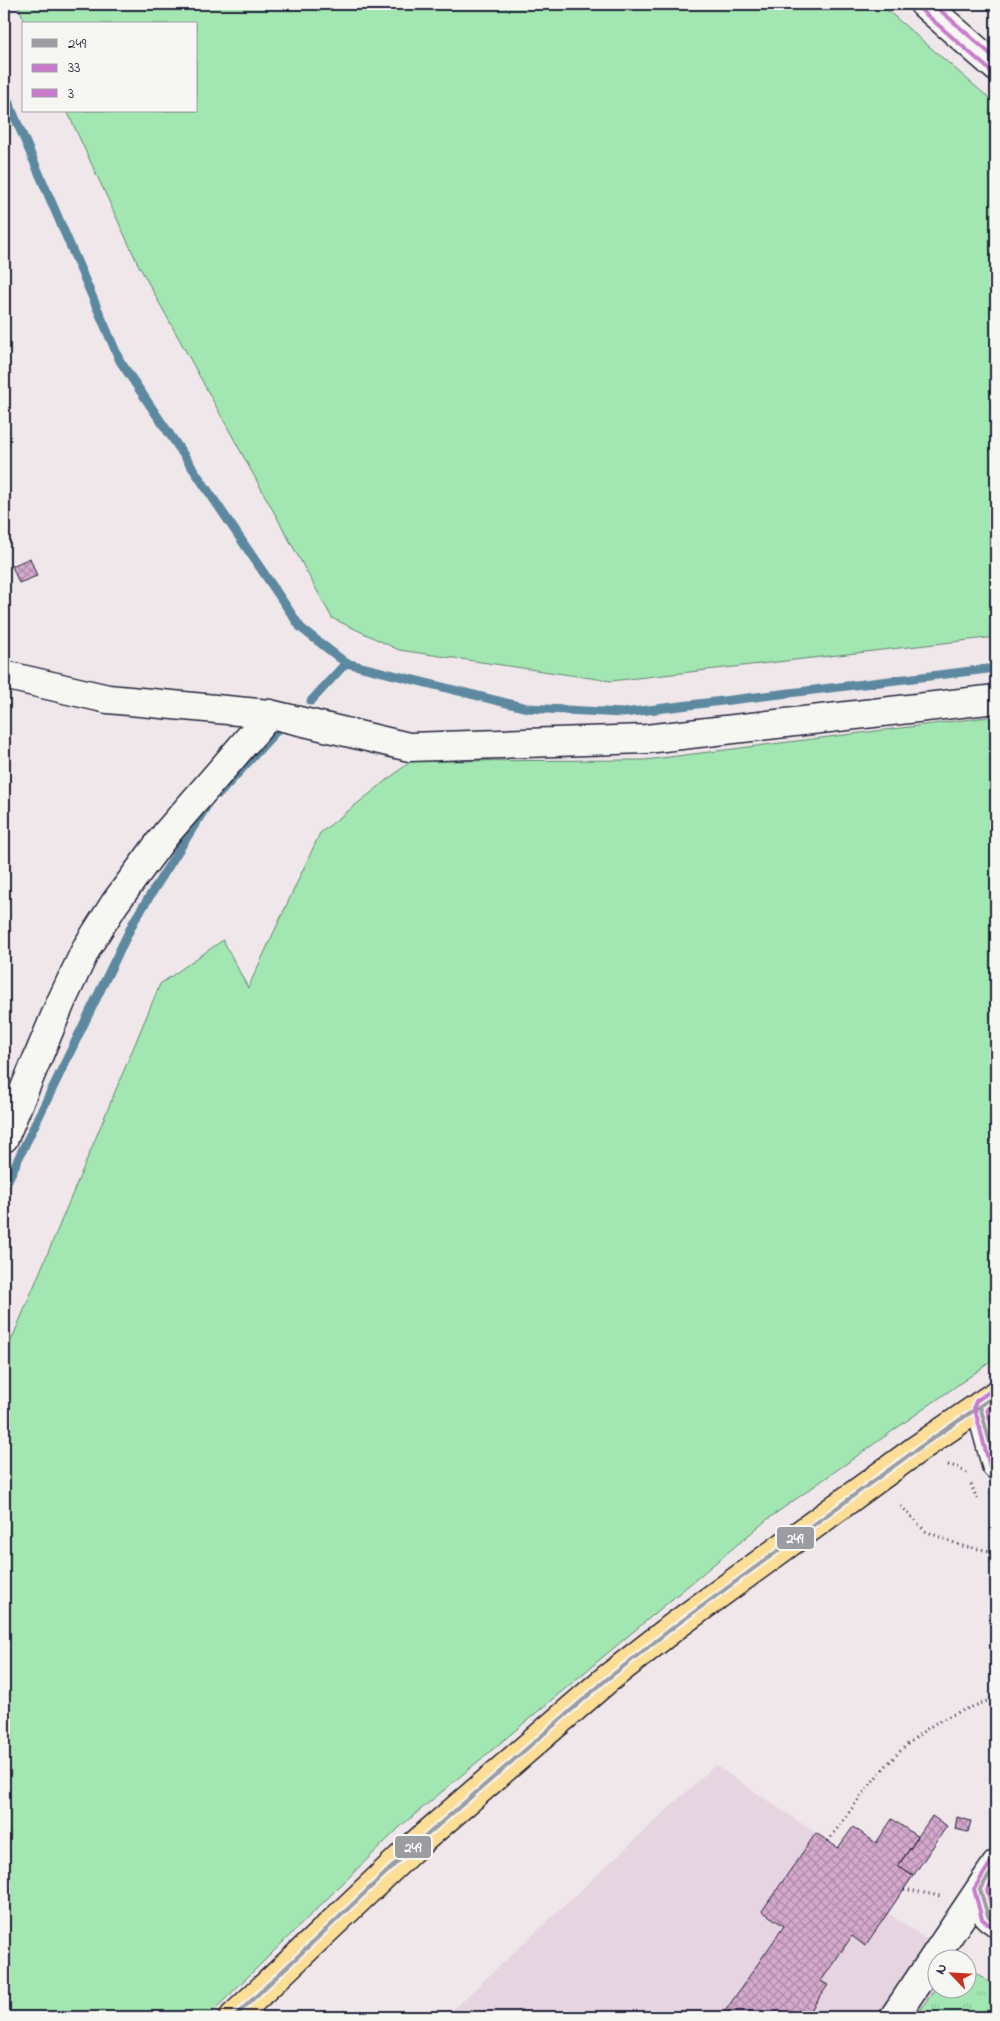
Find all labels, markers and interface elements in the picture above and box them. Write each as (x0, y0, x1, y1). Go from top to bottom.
legend (22, 22, 198, 112)
text: 249 (68, 33, 87, 55)
text: 33 (68, 57, 80, 79)
text: 3 (68, 83, 74, 105)
line badge: 249 (776, 1526, 815, 1550)
text: 249 (786, 1529, 804, 1550)
line badge: 249 (394, 1835, 432, 1859)
text: 249 (404, 1838, 422, 1859)
north arrow (928, 1948, 978, 1998)
text: N (930, 1960, 953, 1978)

